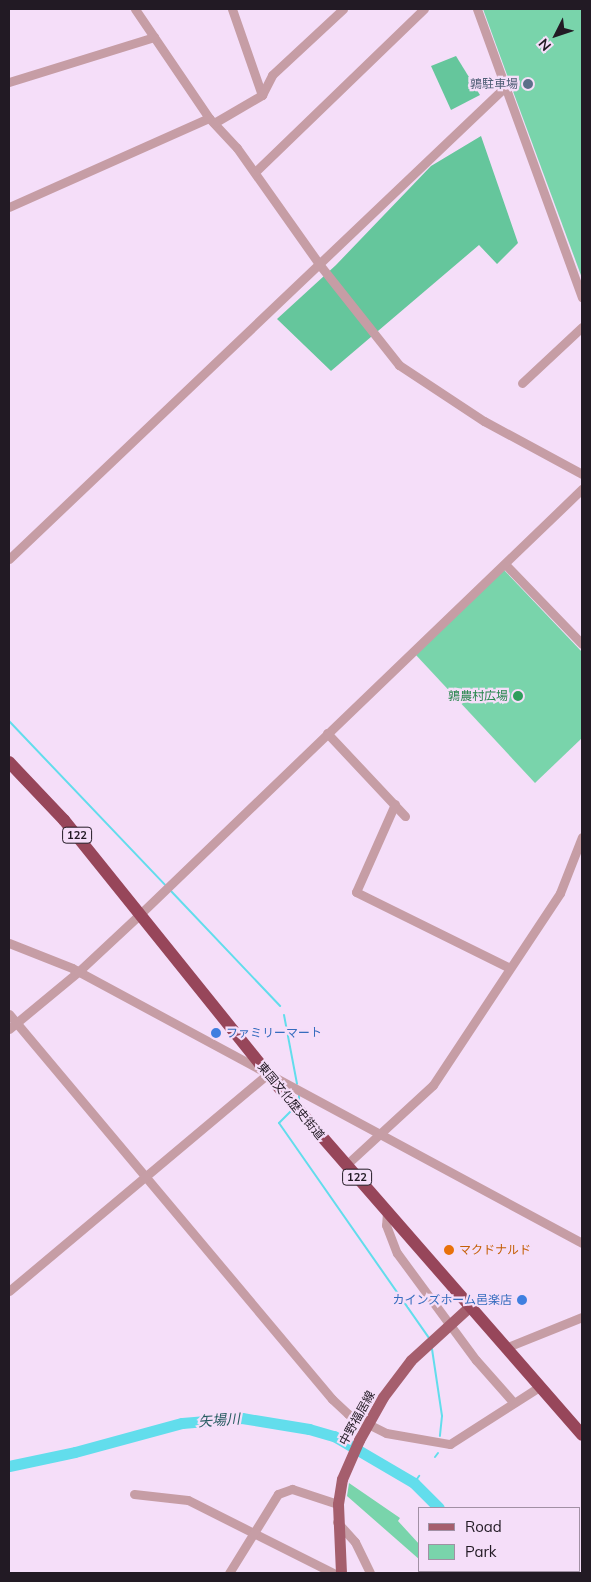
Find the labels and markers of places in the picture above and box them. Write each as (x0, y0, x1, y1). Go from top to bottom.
place label: 鶉駐車場 (470, 77, 518, 91)
marker: 鶉駐車場 (522, 78, 534, 90)
place label: 鶉農村広場 (448, 689, 508, 703)
marker: 鶉農村広場 (512, 690, 524, 702)
place label: ファミリーマート (226, 1026, 322, 1040)
marker: ファミリーマート (210, 1027, 222, 1039)
place label: マクドナルド (459, 1243, 531, 1257)
marker: マクドナルド (443, 1244, 455, 1256)
place label: カインズホーム邑楽店 (392, 1293, 512, 1307)
marker: カインズホーム邑楽店 (516, 1294, 528, 1306)

